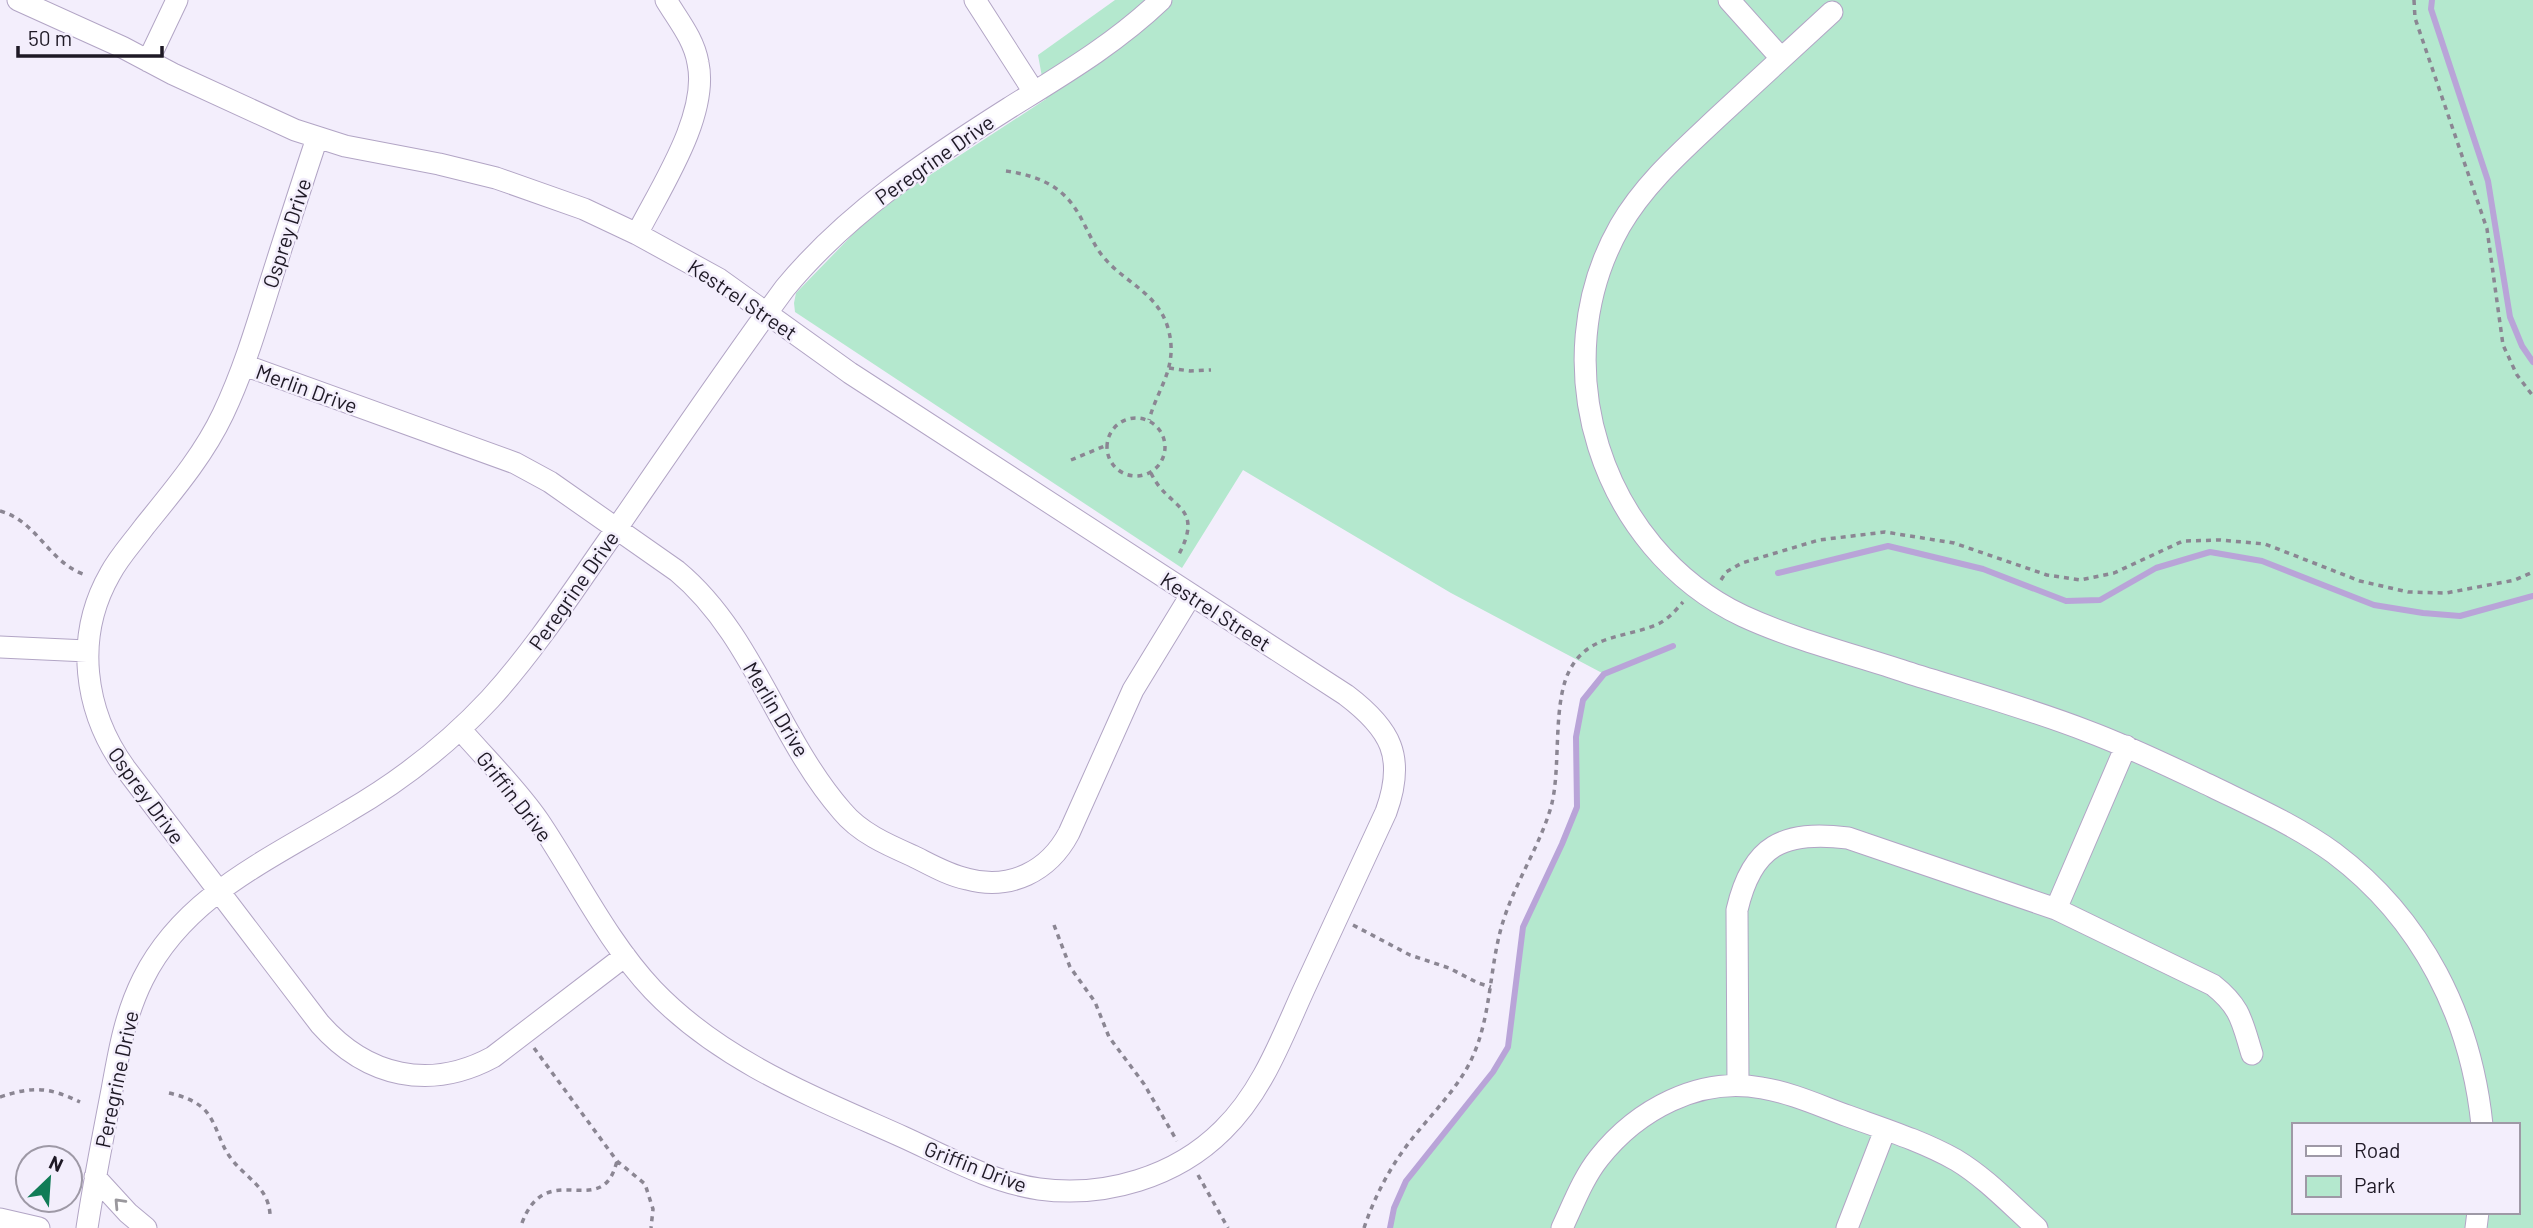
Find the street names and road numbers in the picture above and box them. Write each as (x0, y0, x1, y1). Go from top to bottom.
street label: Peregrine Drive (870, 109, 998, 209)
street label: Osprey Drive (257, 175, 315, 291)
street label: Kestrel Street (684, 253, 802, 345)
street label: Merlin Drive (253, 358, 361, 418)
street label: Peregrine Drive (523, 526, 623, 654)
street label: Kestrel Street (1156, 566, 1276, 656)
street label: Merlin Drive (739, 657, 815, 761)
street label: Osprey Drive (103, 742, 191, 848)
street label: Griffin Drive (472, 746, 558, 846)
street label: Peregrine Drive (89, 1008, 143, 1150)
street label: Griffin Drive (921, 1135, 1031, 1197)

